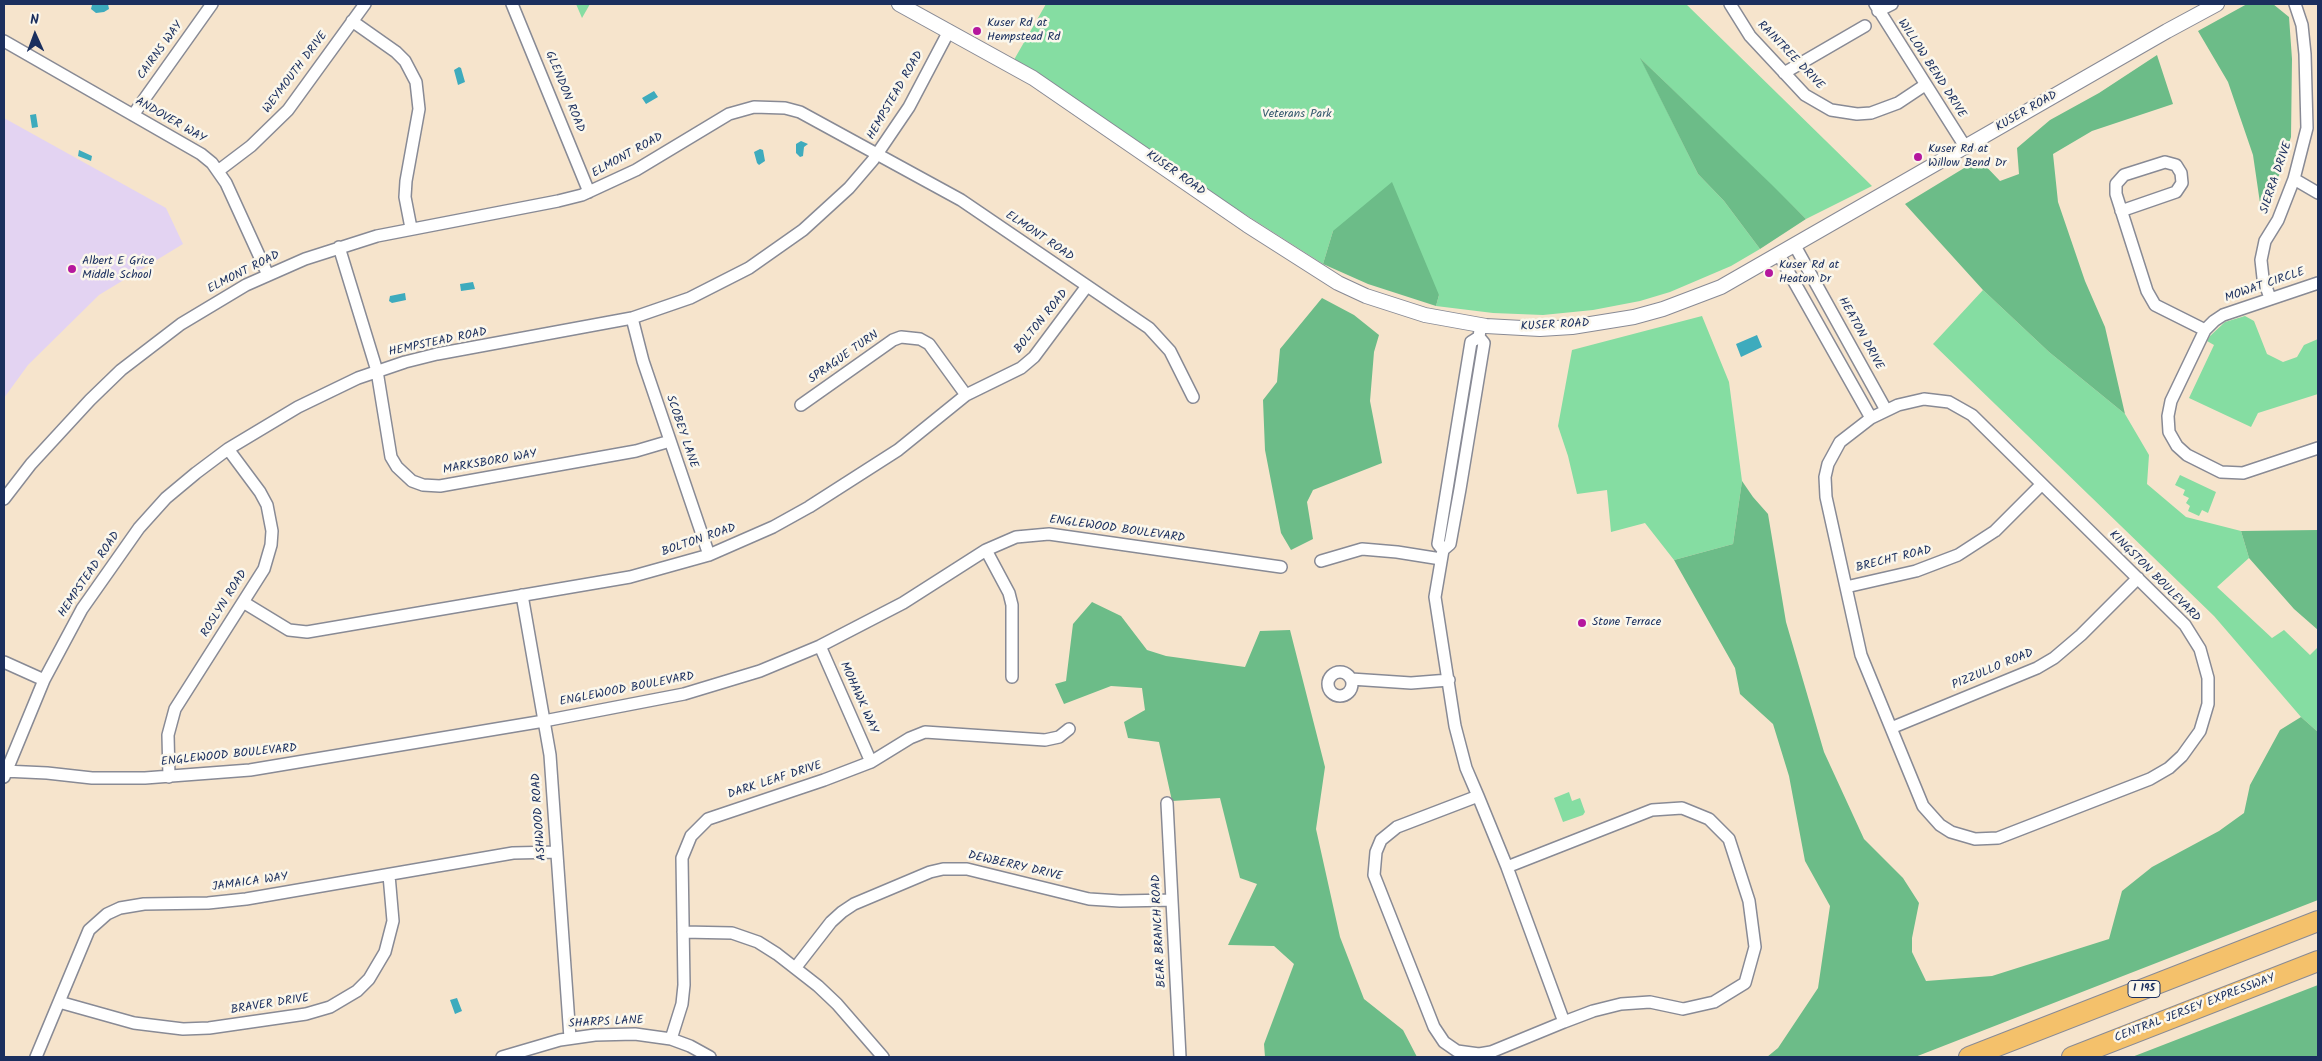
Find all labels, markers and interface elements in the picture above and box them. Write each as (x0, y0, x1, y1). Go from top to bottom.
text: N (30, 9, 39, 31)
north arrow (10, 10, 60, 60)
place label: Kuser Rd at Hempstead Rd (987, 17, 1060, 45)
street label: WILLOW BEND DRIVE (1894, 17, 1968, 121)
street label: CAIRNS WAY (135, 19, 187, 83)
street label: RAINTREE DRIVE (1753, 19, 1827, 93)
marker: Kuser Rd at Hempstead Rd (971, 25, 983, 37)
street label: WEYMOUTH DRIVE (261, 29, 331, 117)
street label: GLENDON ROAD (541, 49, 587, 135)
street label: HEMPSTEAD ROAD (865, 49, 927, 143)
street label: KUSER ROAD (1994, 89, 2060, 135)
street label: ANDOVER WAY (132, 95, 208, 147)
park label: Veterans Park (1262, 108, 1332, 122)
street label: ELMONT ROAD (590, 131, 666, 181)
street label: SIERRA DRIVE (2258, 140, 2296, 216)
place label: Kuser Rd at Willow Bend Dr (1928, 143, 2006, 171)
street label: KUSER ROAD (1143, 148, 1207, 200)
marker: Kuser Rd at Willow Bend Dr (1912, 151, 1924, 163)
street label: ELMONT ROAD (1002, 209, 1076, 265)
street label: ELMONT ROAD (205, 249, 283, 297)
place label: Albert E Grice Middle School (82, 255, 154, 283)
place label: Kuser Rd at Heaton Dr (1779, 259, 1839, 287)
marker: Albert E Grice Middle School (66, 263, 78, 275)
street label: MOWAT CIRCLE (2223, 266, 2307, 306)
marker: Kuser Rd at Heaton Dr (1763, 267, 1775, 279)
street label: BOLTON ROAD (1012, 287, 1072, 357)
street label: HEATON DRIVE (1834, 295, 1886, 373)
street label: KUSER ROAD (1520, 317, 1590, 335)
street label: HEMPSTEAD ROAD (388, 326, 488, 360)
street label: SPRAGUE TURN (806, 329, 882, 387)
street label: SCOBEY LANE (662, 394, 700, 470)
street label: MARKSBORO WAY (442, 448, 538, 478)
street label: ENGLEWOOD BOULEVARD (1048, 513, 1186, 547)
street label: BOLTON ROAD (660, 522, 738, 560)
street label: KINGSTON BOULEVARD (2105, 528, 2203, 626)
street label: HEMPSTEAD ROAD (56, 529, 124, 621)
street label: BRECHT ROAD (1855, 544, 1933, 576)
street label: ROSLYN ROAD (199, 568, 251, 640)
place label: Stone Terrace (1592, 616, 1661, 630)
marker: Stone Terrace (1576, 617, 1588, 629)
street label: PIZZULLO ROAD (1950, 646, 2036, 694)
street label: MOHAWK WAY (836, 660, 880, 736)
street label: ENGLEWOOD BOULEVARD (558, 670, 696, 710)
street label: ENGLEWOOD BOULEVARD (160, 742, 298, 770)
street label: DARK LEAF DRIVE (726, 759, 824, 803)
street label: ASHWOOD ROAD (530, 773, 550, 861)
street label: DEWBERRY DRIVE (966, 849, 1064, 885)
street label: JAMAICA WAY (211, 871, 289, 895)
street label: BEAR BRANCH ROAD (1150, 874, 1170, 988)
street label: CENTRAL JERSEY EXPRESSWAY (2113, 972, 2277, 1046)
road number: I 195 (2128, 981, 2160, 998)
street label: BRAVER DRIVE (230, 992, 310, 1018)
street label: SHARPS LANE (568, 1014, 644, 1032)

